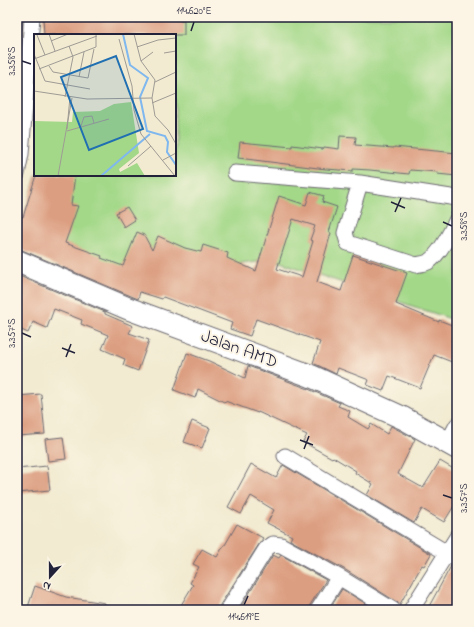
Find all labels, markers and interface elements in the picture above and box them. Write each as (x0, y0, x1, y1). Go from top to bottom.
text: 114.620°E (177, 4, 211, 19)
inset map (34, 34, 176, 176)
text: 3.358°S (5, 46, 20, 75)
text: 3.358°S (457, 211, 472, 240)
text: 3.357°S (5, 318, 20, 348)
street label: Jalan AMD (197, 324, 281, 376)
text: 3.357°S (457, 483, 472, 513)
north arrow (30, 557, 70, 597)
text: N (40, 577, 53, 594)
text: 114.619°E (228, 610, 260, 625)

